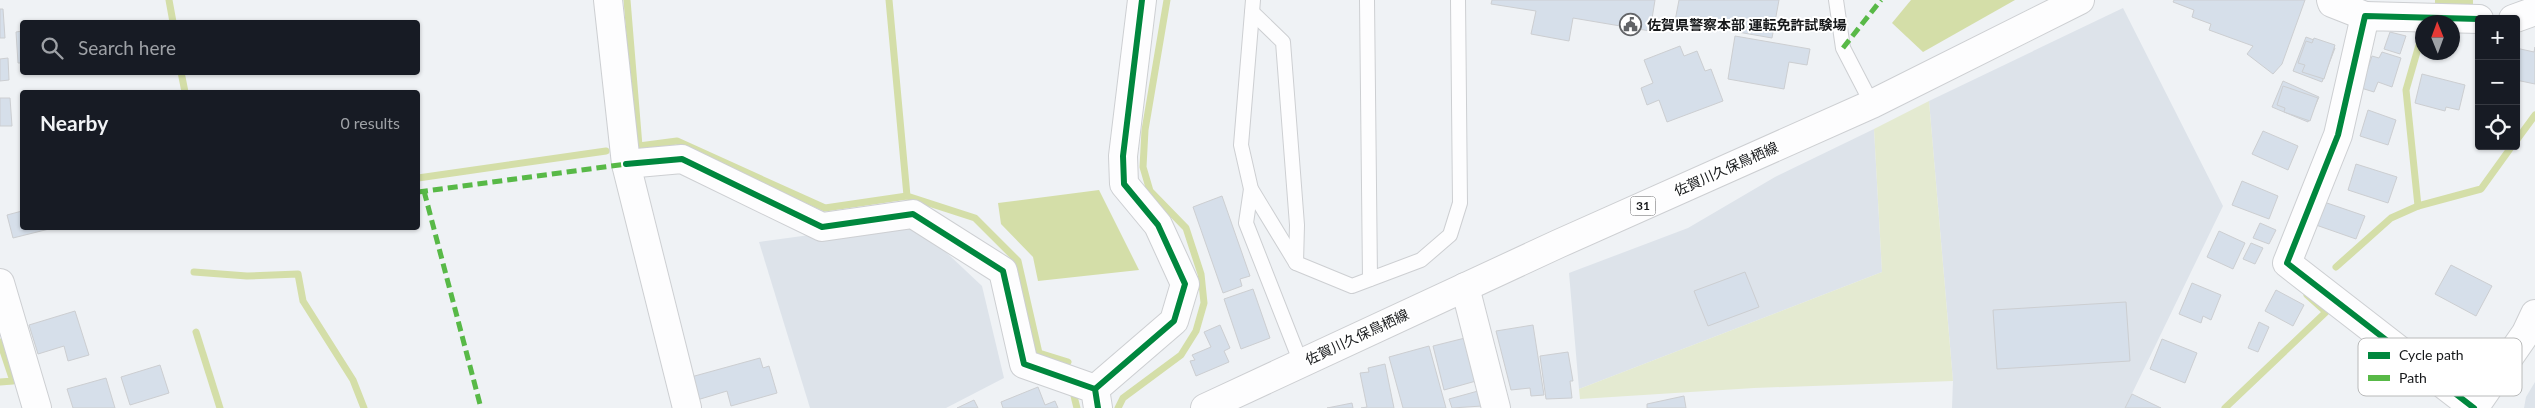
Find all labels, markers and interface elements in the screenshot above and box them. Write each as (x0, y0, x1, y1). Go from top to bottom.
public building icon: 佐賀県警察本部 運転免許試験場 (1619, 13, 1643, 37)
north arrow (2415, 15, 2460, 60)
map controls (2475, 15, 2520, 150)
button: + (2475, 15, 2520, 60)
place label: 佐賀県警察本部 運転免許試験場 (1647, 16, 1846, 33)
search box (20, 20, 420, 75)
icon: search (38, 34, 66, 62)
text: Search here (78, 36, 176, 59)
button: − (2475, 60, 2520, 105)
button: locate (2475, 105, 2520, 150)
text: Nearby (40, 110, 108, 135)
text: 0 results (340, 113, 400, 132)
street label: 佐賀川久保鳥栖線 (1671, 138, 1780, 199)
road number: 31 (1630, 197, 1656, 216)
street label: 佐賀川久保鳥栖線 (1302, 305, 1411, 368)
legend (2358, 338, 2522, 396)
text: Cycle path (2399, 346, 2464, 363)
text: Path (2399, 369, 2427, 386)

